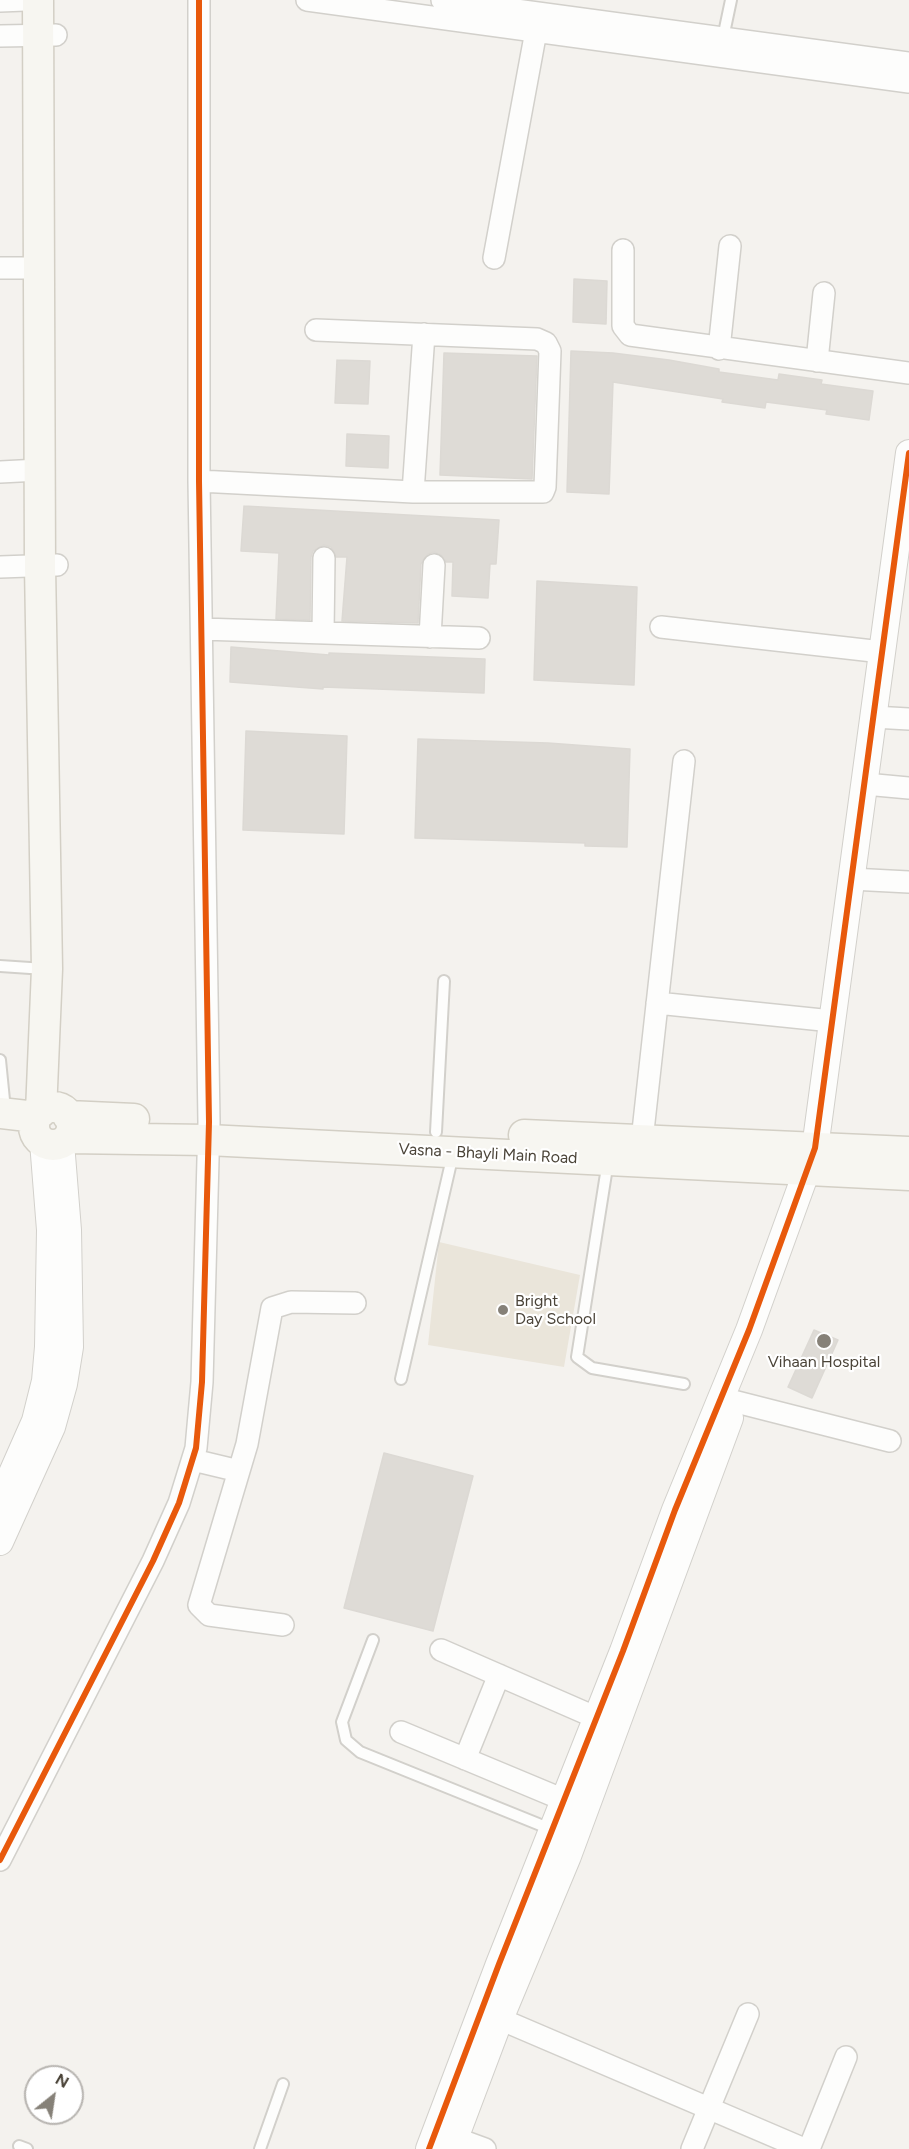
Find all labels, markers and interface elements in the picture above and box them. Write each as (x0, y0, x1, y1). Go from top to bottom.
street label: Vasna - Bhayli Main Road (398, 1140, 578, 1168)
place label: Bright Day School (515, 1291, 596, 1329)
marker: Bright Day School (496, 1303, 510, 1317)
marker: Vihaan Hospital (815, 1332, 833, 1350)
place label: Vihaan Hospital (768, 1352, 880, 1372)
north arrow (24, 2065, 84, 2125)
text: N (52, 2069, 72, 2092)

